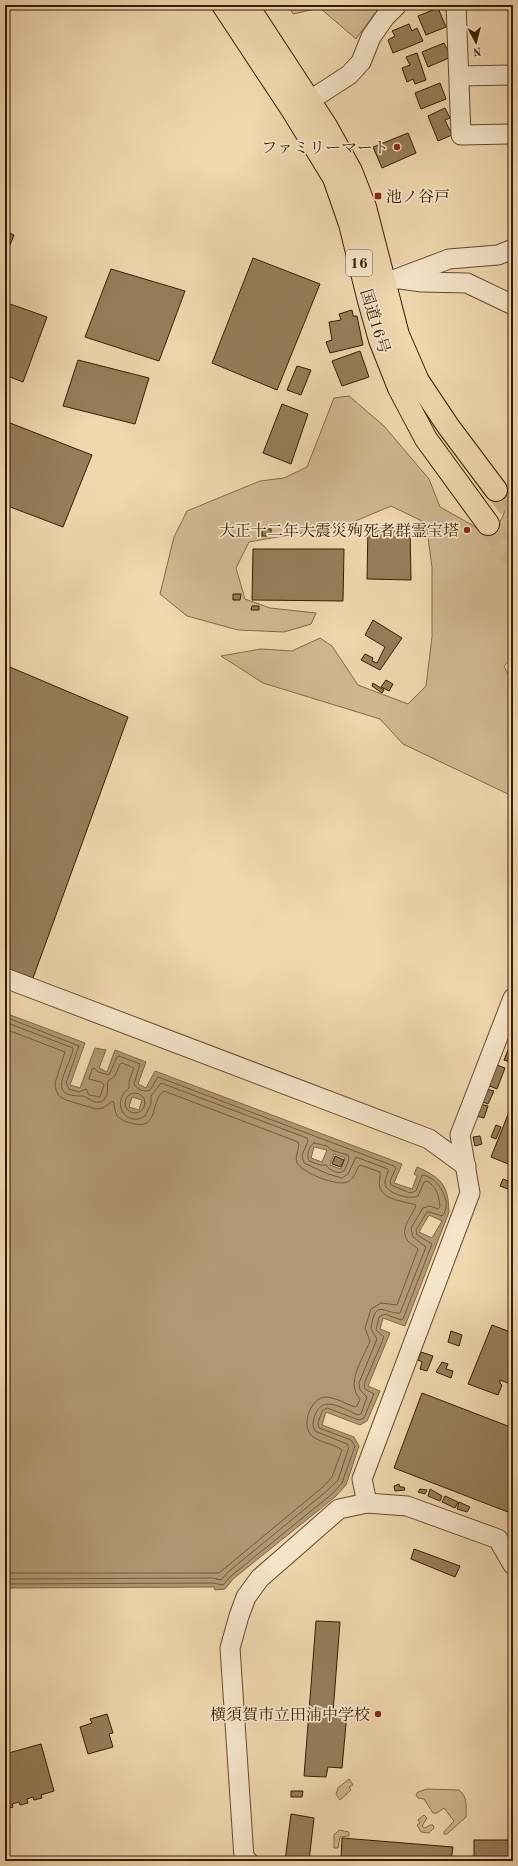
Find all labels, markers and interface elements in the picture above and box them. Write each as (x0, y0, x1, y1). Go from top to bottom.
north arrow (456, 22, 496, 62)
text: N (472, 44, 482, 56)
place label: ファミリーマート (261, 140, 389, 157)
marker: ファミリーマート (392, 142, 402, 152)
place label: 池ノ谷戸 (386, 188, 450, 206)
marker: 池ノ谷戸 (373, 191, 383, 201)
road number: 16 (346, 250, 372, 276)
street label: 国道16号 (357, 287, 393, 356)
place label: 大正十二年大震災殉死者群霊宝塔 (219, 522, 459, 540)
marker: 大正十二年大震災殉死者群霊宝塔 (462, 525, 472, 535)
place label: 横須賀市立田浦中学校 (210, 1706, 370, 1724)
marker: 横須賀市立田浦中学校 (373, 1709, 383, 1719)

